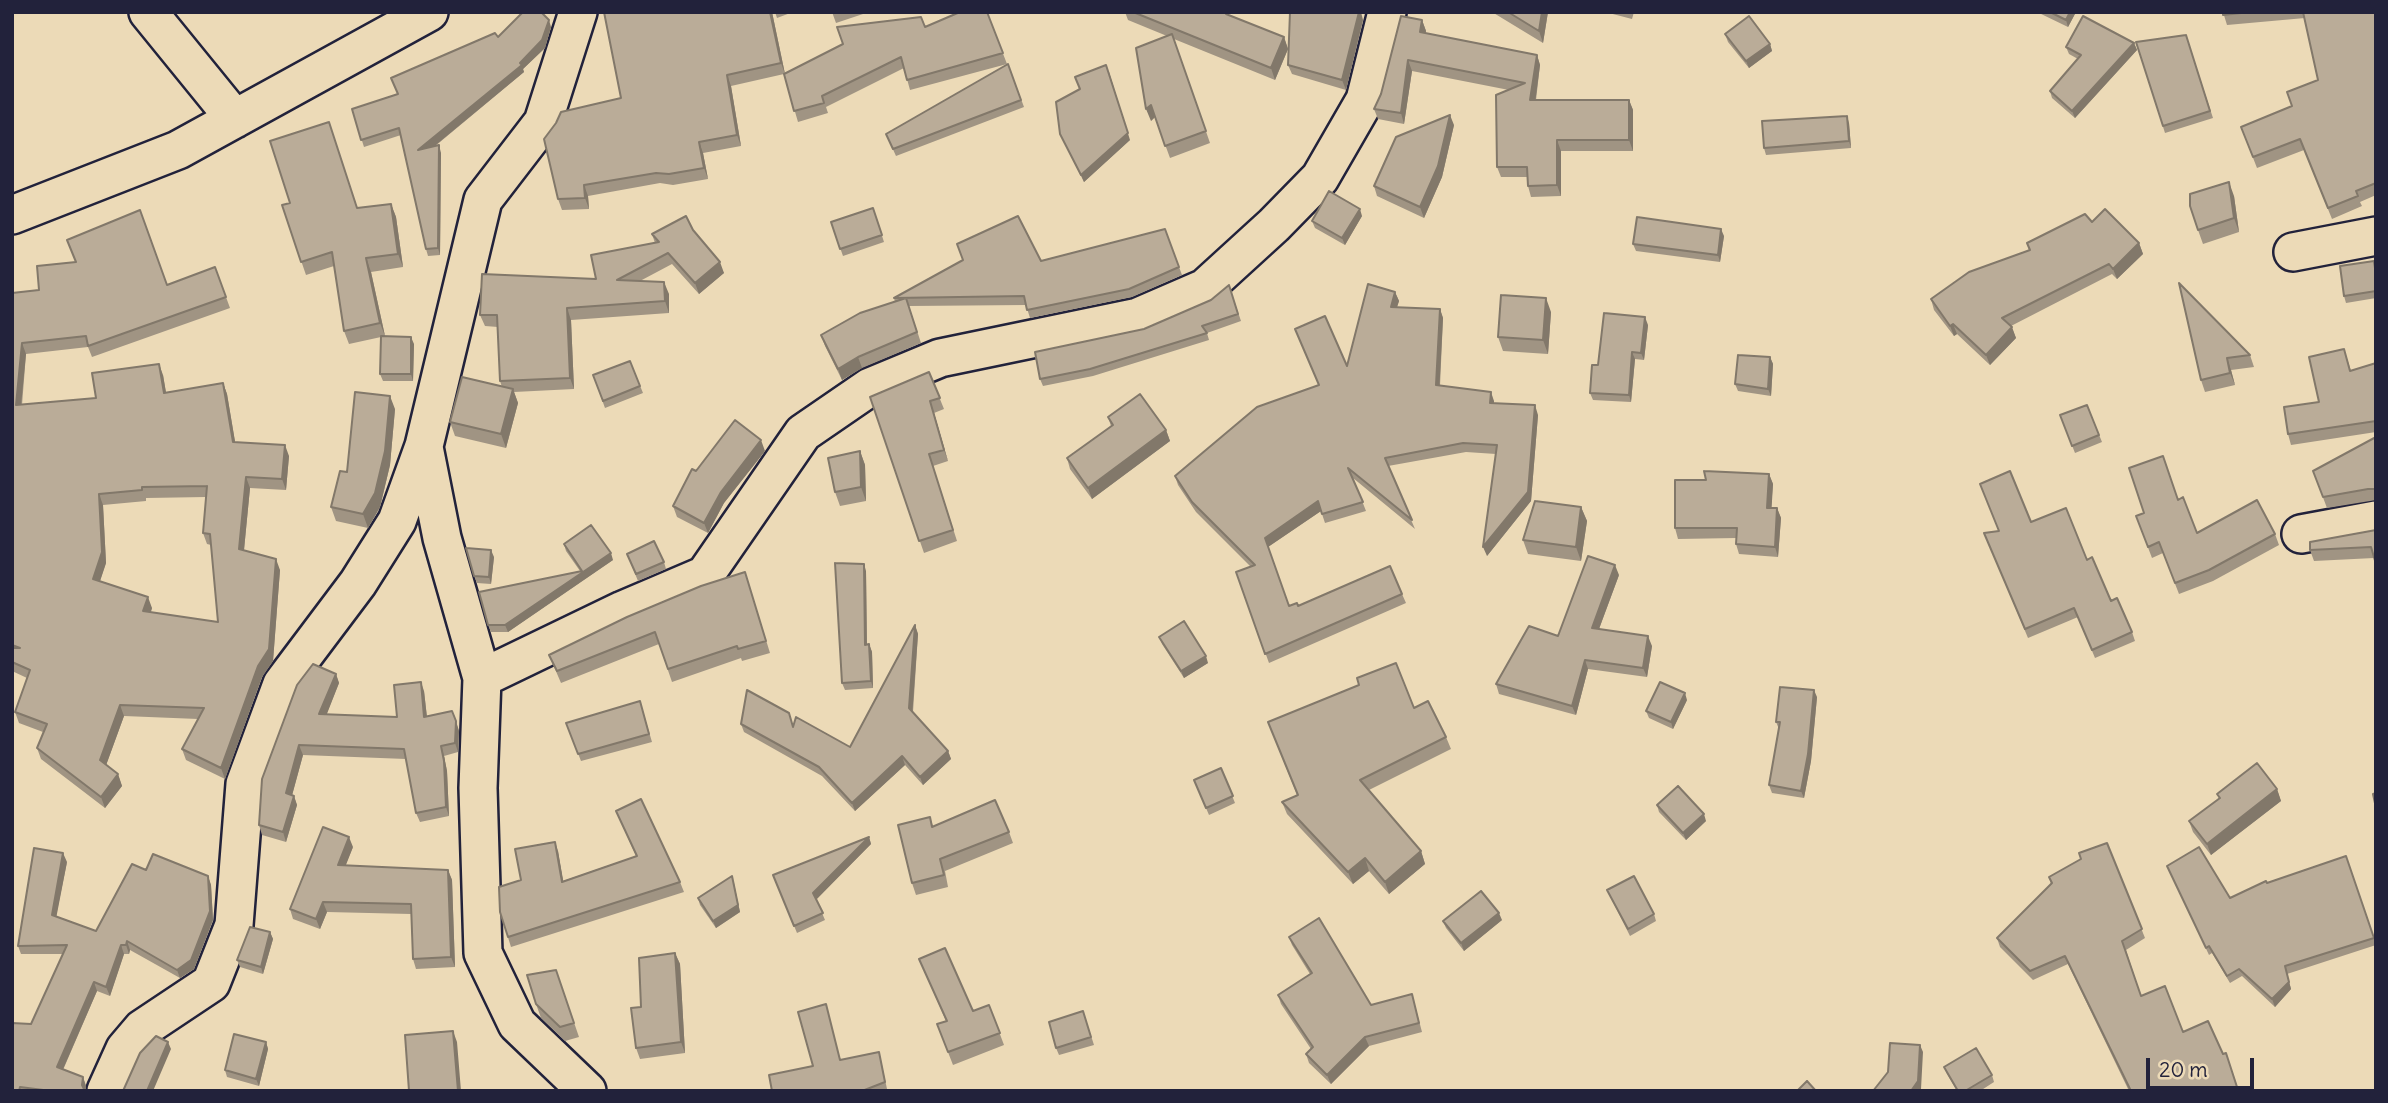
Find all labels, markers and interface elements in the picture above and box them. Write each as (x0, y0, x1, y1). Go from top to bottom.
scale bar (2150, 1044, 2258, 1088)
text: 20 m (2159, 1056, 2208, 1083)

